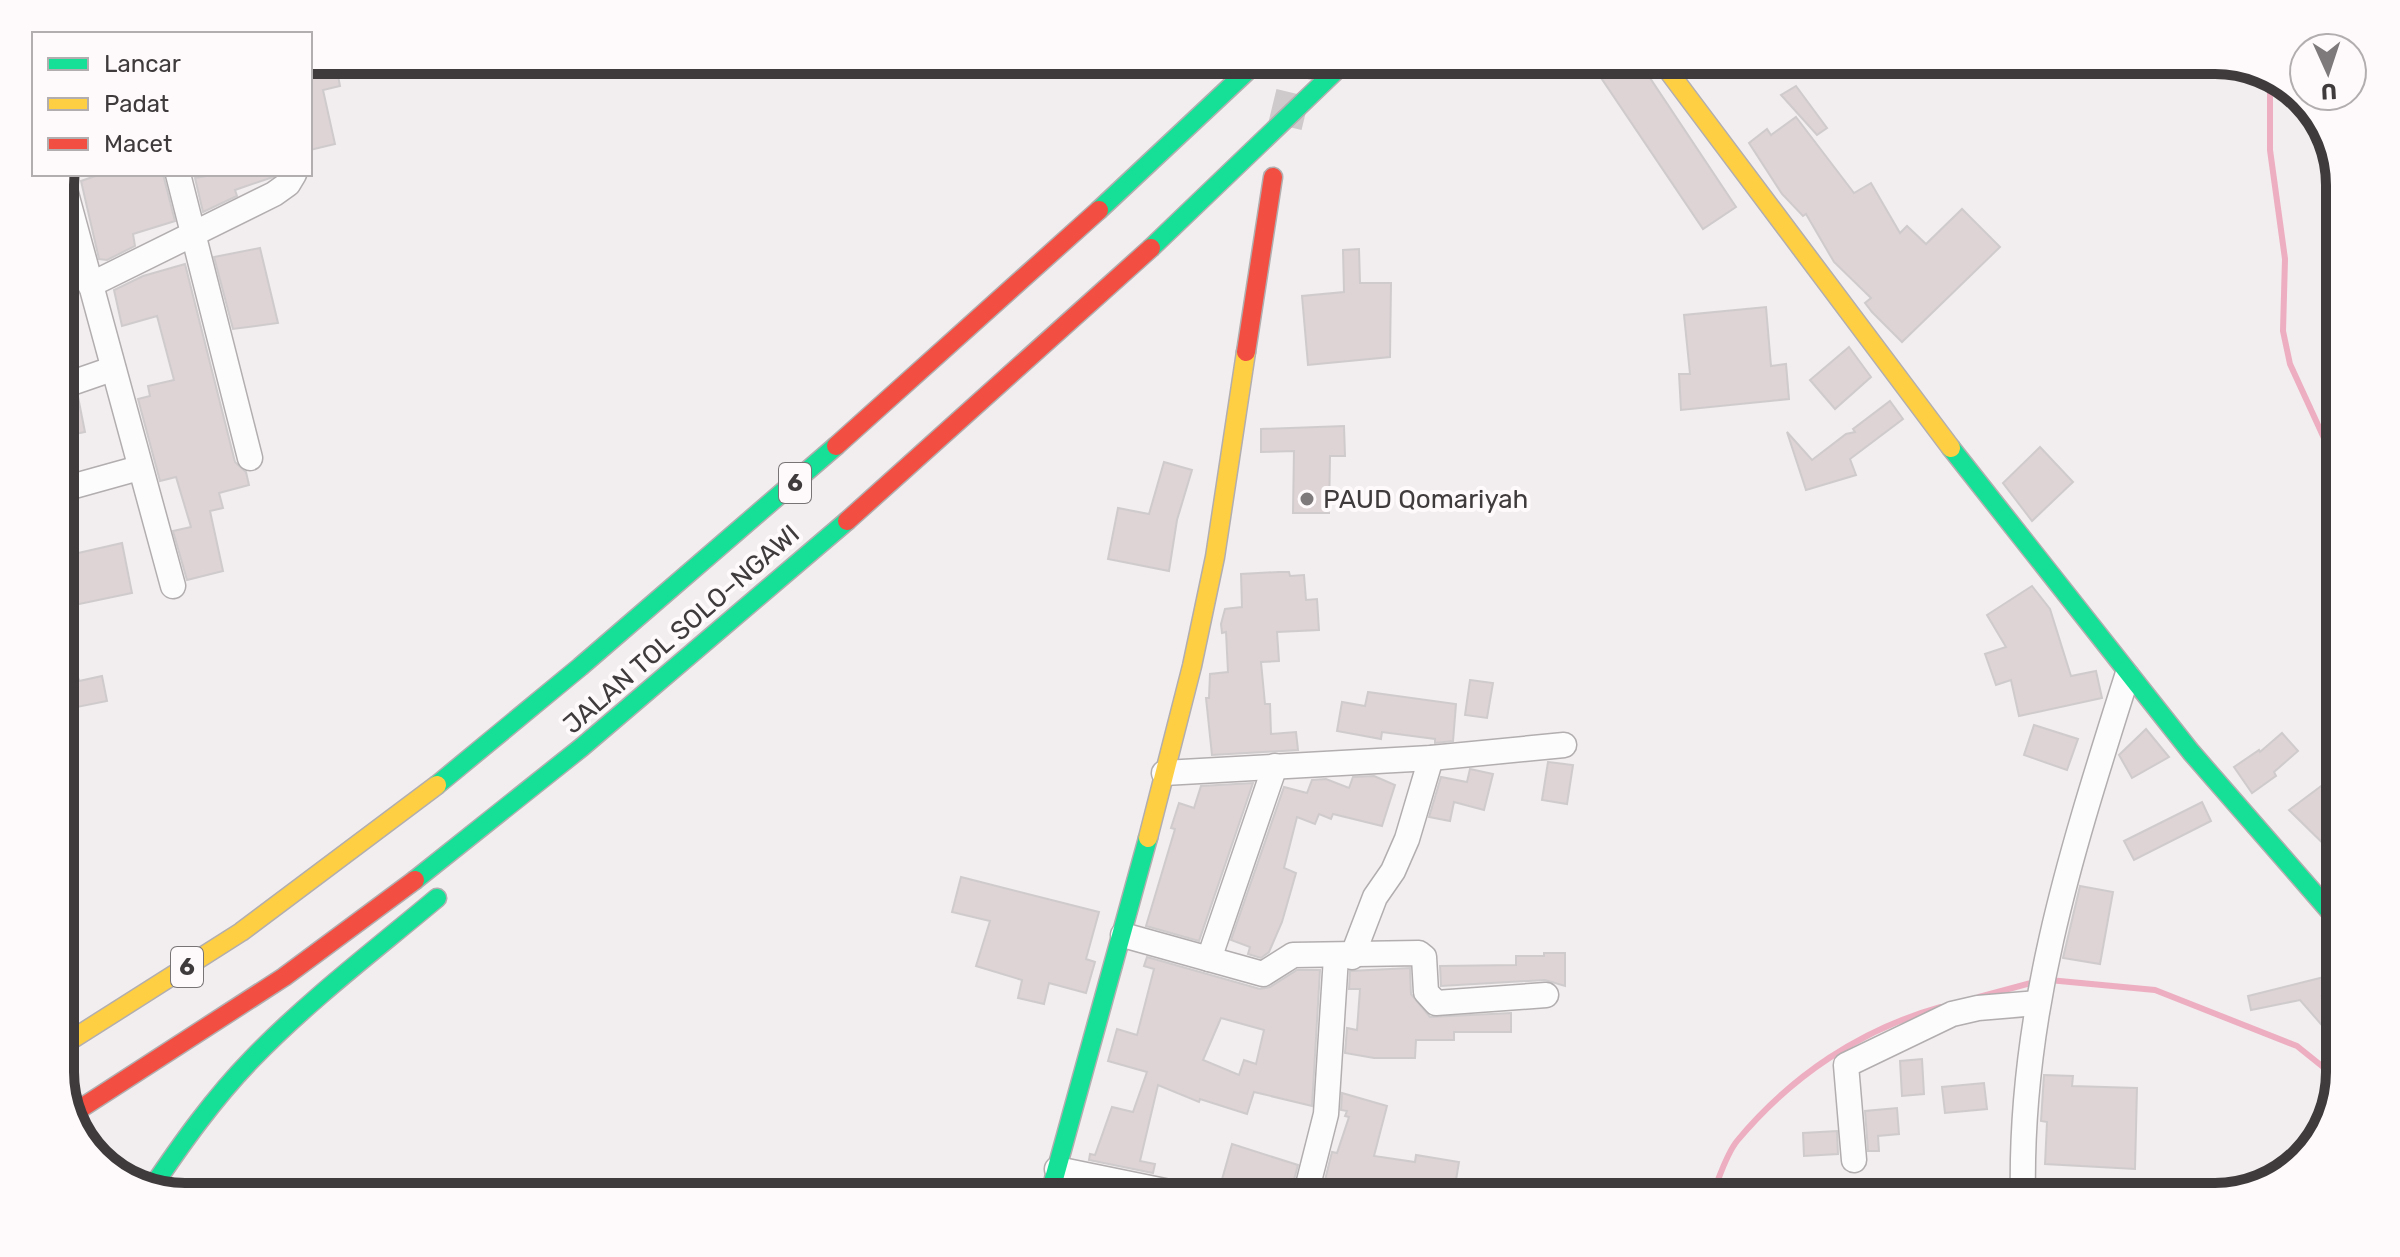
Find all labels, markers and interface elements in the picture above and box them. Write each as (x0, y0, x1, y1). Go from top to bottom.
legend (32, 32, 312, 176)
north arrow (2288, 32, 2368, 112)
text: Lancar (104, 50, 181, 78)
text: U (2320, 78, 2338, 105)
text: Padat (104, 90, 169, 118)
text: Macet (104, 130, 172, 158)
road number: 6 (779, 463, 811, 503)
place label: PAUD Qomariyah (1323, 484, 1528, 515)
marker: PAUD Qomariyah (1298, 490, 1316, 508)
street label: JALAN TOL SOLO–NGAWI (557, 518, 806, 740)
road number: 6 (171, 947, 203, 987)

